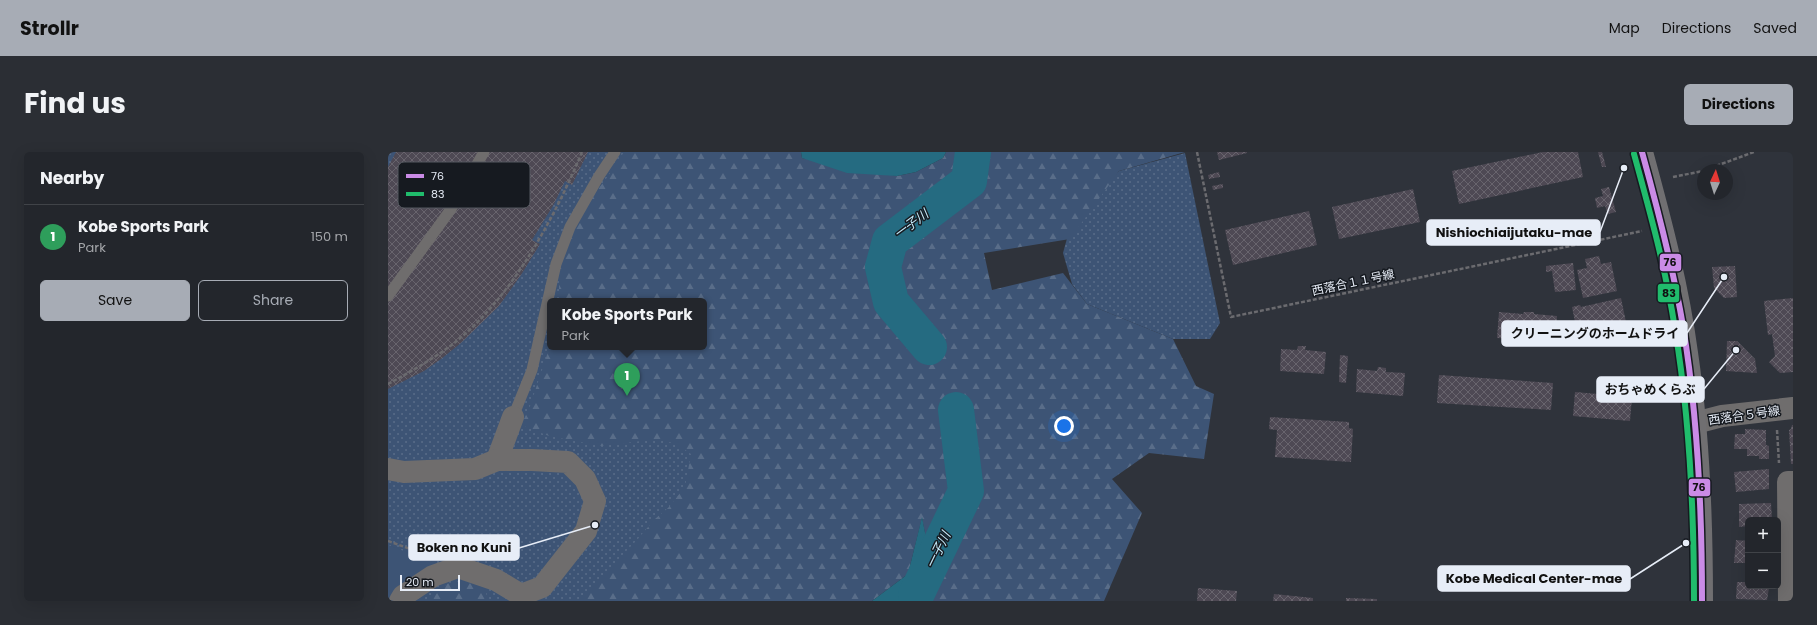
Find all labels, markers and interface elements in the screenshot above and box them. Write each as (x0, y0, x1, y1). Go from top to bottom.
text: Strollr (20, 15, 79, 42)
text: Map (1609, 18, 1640, 38)
text: Directions (1662, 18, 1731, 38)
text: Saved (1753, 18, 1797, 38)
text: Find us (24, 84, 126, 123)
button: Directions (1684, 84, 1793, 125)
legend (398, 162, 530, 208)
north arrow (1697, 164, 1733, 200)
text: Nearby (40, 166, 104, 190)
text: 76 (431, 168, 444, 184)
text: 83 (431, 186, 444, 202)
water label: 一子川 (890, 203, 934, 243)
text: Kobe Sports Park (78, 216, 209, 237)
callout: Nishiochiaijutaku-mae (1427, 220, 1600, 245)
text: Nishiochiaijutaku-mae (1436, 223, 1592, 242)
text: 1 (51, 227, 55, 246)
text: 150 m (311, 227, 348, 246)
text: Park (78, 238, 106, 257)
line badge: 76 (1659, 253, 1682, 272)
text: 76 (1664, 254, 1676, 270)
street label: 西落合１１号線 (1310, 265, 1396, 299)
button: Save (40, 280, 190, 321)
button: Share (198, 280, 348, 321)
line badge: 83 (1657, 283, 1680, 303)
text: 83 (1662, 285, 1676, 301)
popup (547, 298, 707, 350)
text: Kobe Sports Park (562, 304, 692, 325)
callout: クリーニングのホームドライ (1502, 321, 1687, 346)
text: クリーニングのホームドライ (1511, 324, 1679, 343)
text: Park (562, 326, 589, 345)
pin: 1 (614, 363, 640, 396)
callout: おちゃめくらぶ (1597, 377, 1704, 402)
text: おちゃめくらぶ (1604, 380, 1696, 399)
street label: 西落合５号線 (1707, 402, 1781, 428)
your location (1054, 416, 1074, 436)
line badge: 76 (1688, 478, 1711, 497)
text: 76 (1693, 479, 1705, 495)
map controls (1745, 517, 1781, 589)
button: + (1745, 517, 1781, 553)
water label: 一子川 (921, 527, 956, 572)
callout: Boken no Kuni (409, 535, 519, 560)
text: Boken no Kuni (417, 538, 511, 557)
button: − (1745, 553, 1781, 589)
callout: Kobe Medical Center-mae (1438, 566, 1630, 591)
text: Kobe Medical Center-mae (1446, 569, 1622, 588)
scale bar (400, 573, 460, 592)
text: 20 m (406, 574, 434, 590)

